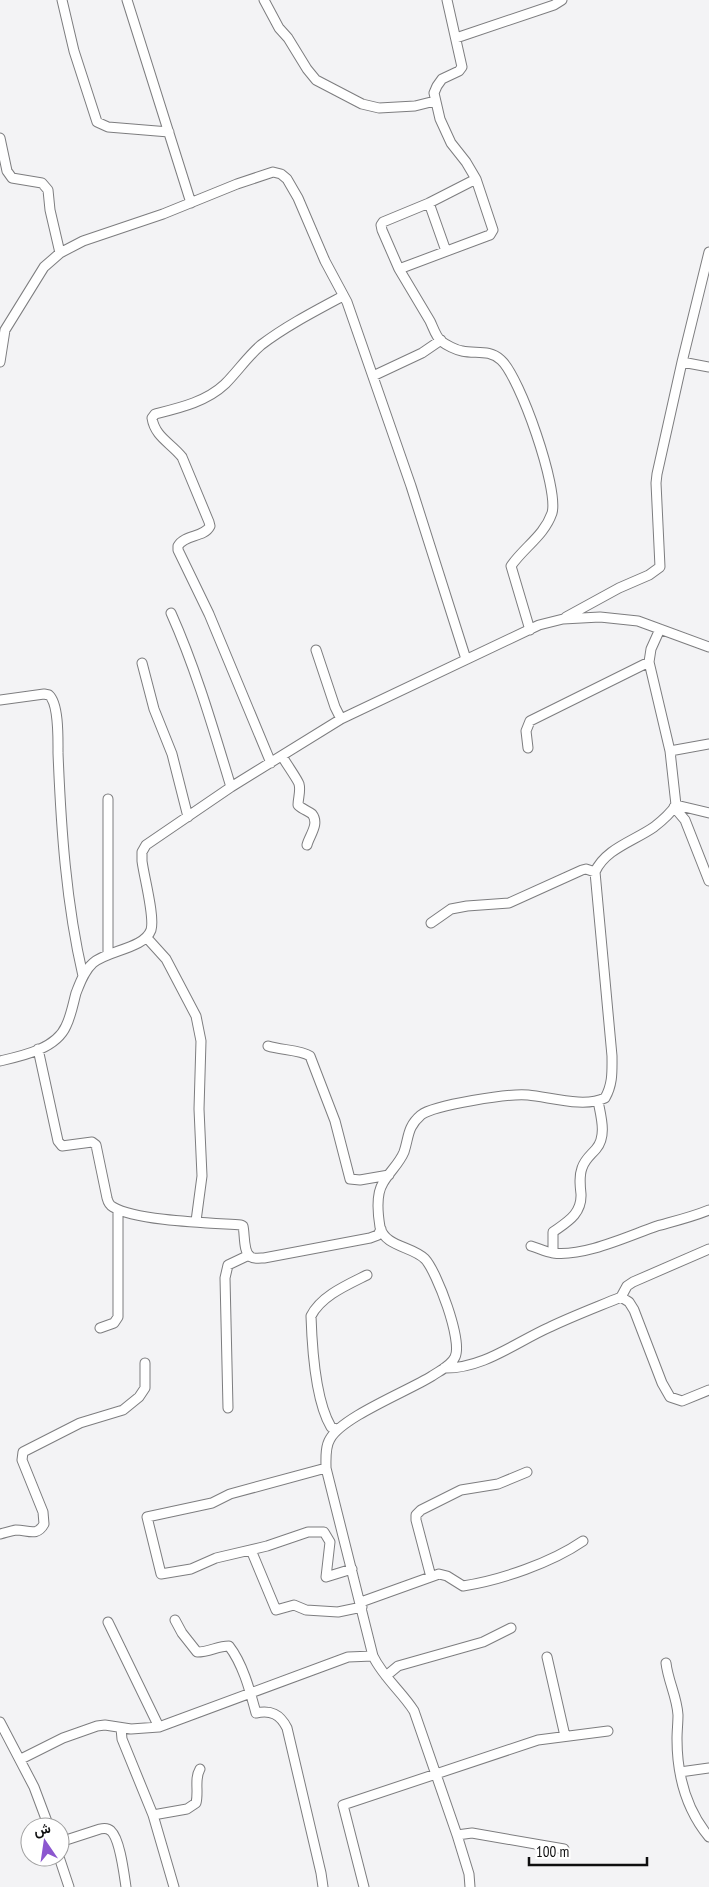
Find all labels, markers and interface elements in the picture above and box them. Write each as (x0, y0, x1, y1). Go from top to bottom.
north arrow (20, 1817, 70, 1867)
text: ش (32, 1819, 52, 1840)
scale bar (529, 1834, 646, 1866)
text: 100 m (536, 1842, 569, 1861)

